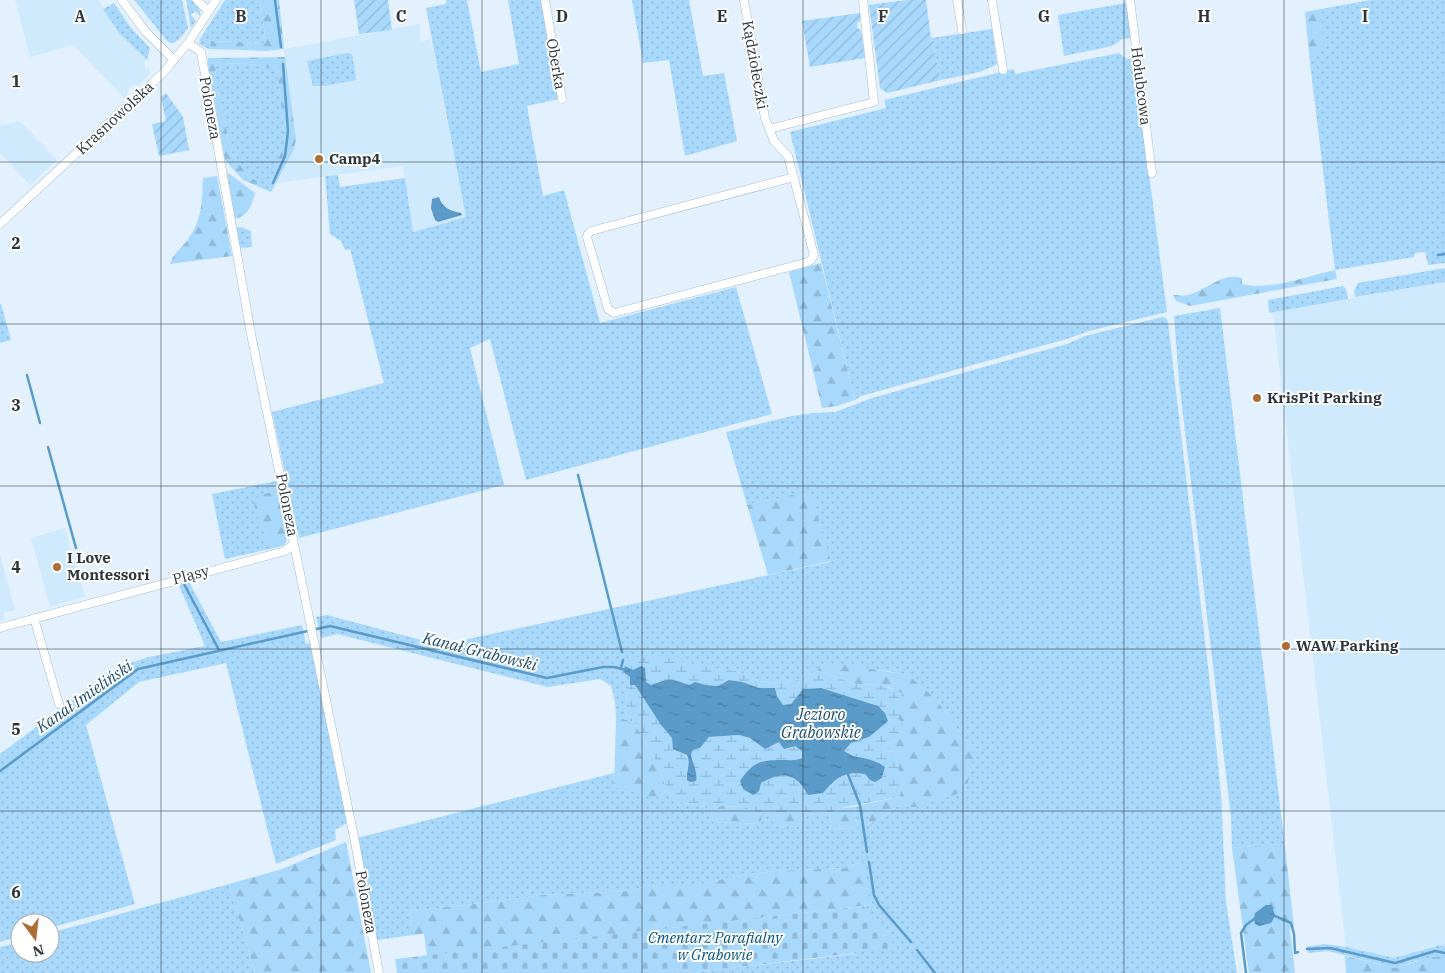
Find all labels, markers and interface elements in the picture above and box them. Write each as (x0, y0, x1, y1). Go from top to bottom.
text: A (74, 6, 86, 26)
text: B (235, 6, 247, 26)
text: C (396, 6, 406, 26)
text: D (556, 6, 568, 26)
text: E (717, 6, 727, 26)
text: F (878, 6, 888, 26)
text: G (1038, 6, 1050, 26)
text: H (1198, 6, 1211, 26)
text: I (1362, 6, 1368, 26)
street label: Kądziołeczki (738, 19, 773, 111)
street label: Oberka (543, 37, 570, 91)
street label: Hołubcowa (1127, 46, 1156, 126)
text: 1 (11, 71, 21, 91)
street label: Poloneza (196, 75, 225, 141)
street label: Krasnowolska (72, 77, 157, 158)
place label: Camp4 (329, 149, 380, 168)
marker: Camp4 (313, 153, 325, 165)
text: 2 (11, 233, 21, 253)
place label: KrisPit Parking (1267, 388, 1382, 407)
marker: KrisPit Parking (1251, 392, 1263, 404)
text: 3 (11, 395, 21, 415)
street label: Poloneza (272, 472, 303, 538)
place label: I Love Montessori (67, 548, 150, 584)
text: 4 (11, 557, 21, 577)
marker: I Love Montessori (51, 561, 63, 573)
street label: Pląsy (170, 561, 211, 589)
water label: Kanał Grabowski (420, 627, 539, 675)
place label: WAW Parking (1296, 636, 1399, 655)
marker: WAW Parking (1280, 640, 1292, 652)
water label: Kanał Imieliński (31, 655, 136, 737)
water label: Jezioro Grabowskie (781, 704, 861, 742)
text: 5 (11, 719, 21, 739)
street label: Poloneza (352, 869, 381, 935)
text: 6 (11, 882, 21, 902)
north arrow (10, 913, 60, 963)
park label: Cmentarz Parafialny w Grabowie (648, 928, 783, 964)
text: N (31, 940, 46, 961)

